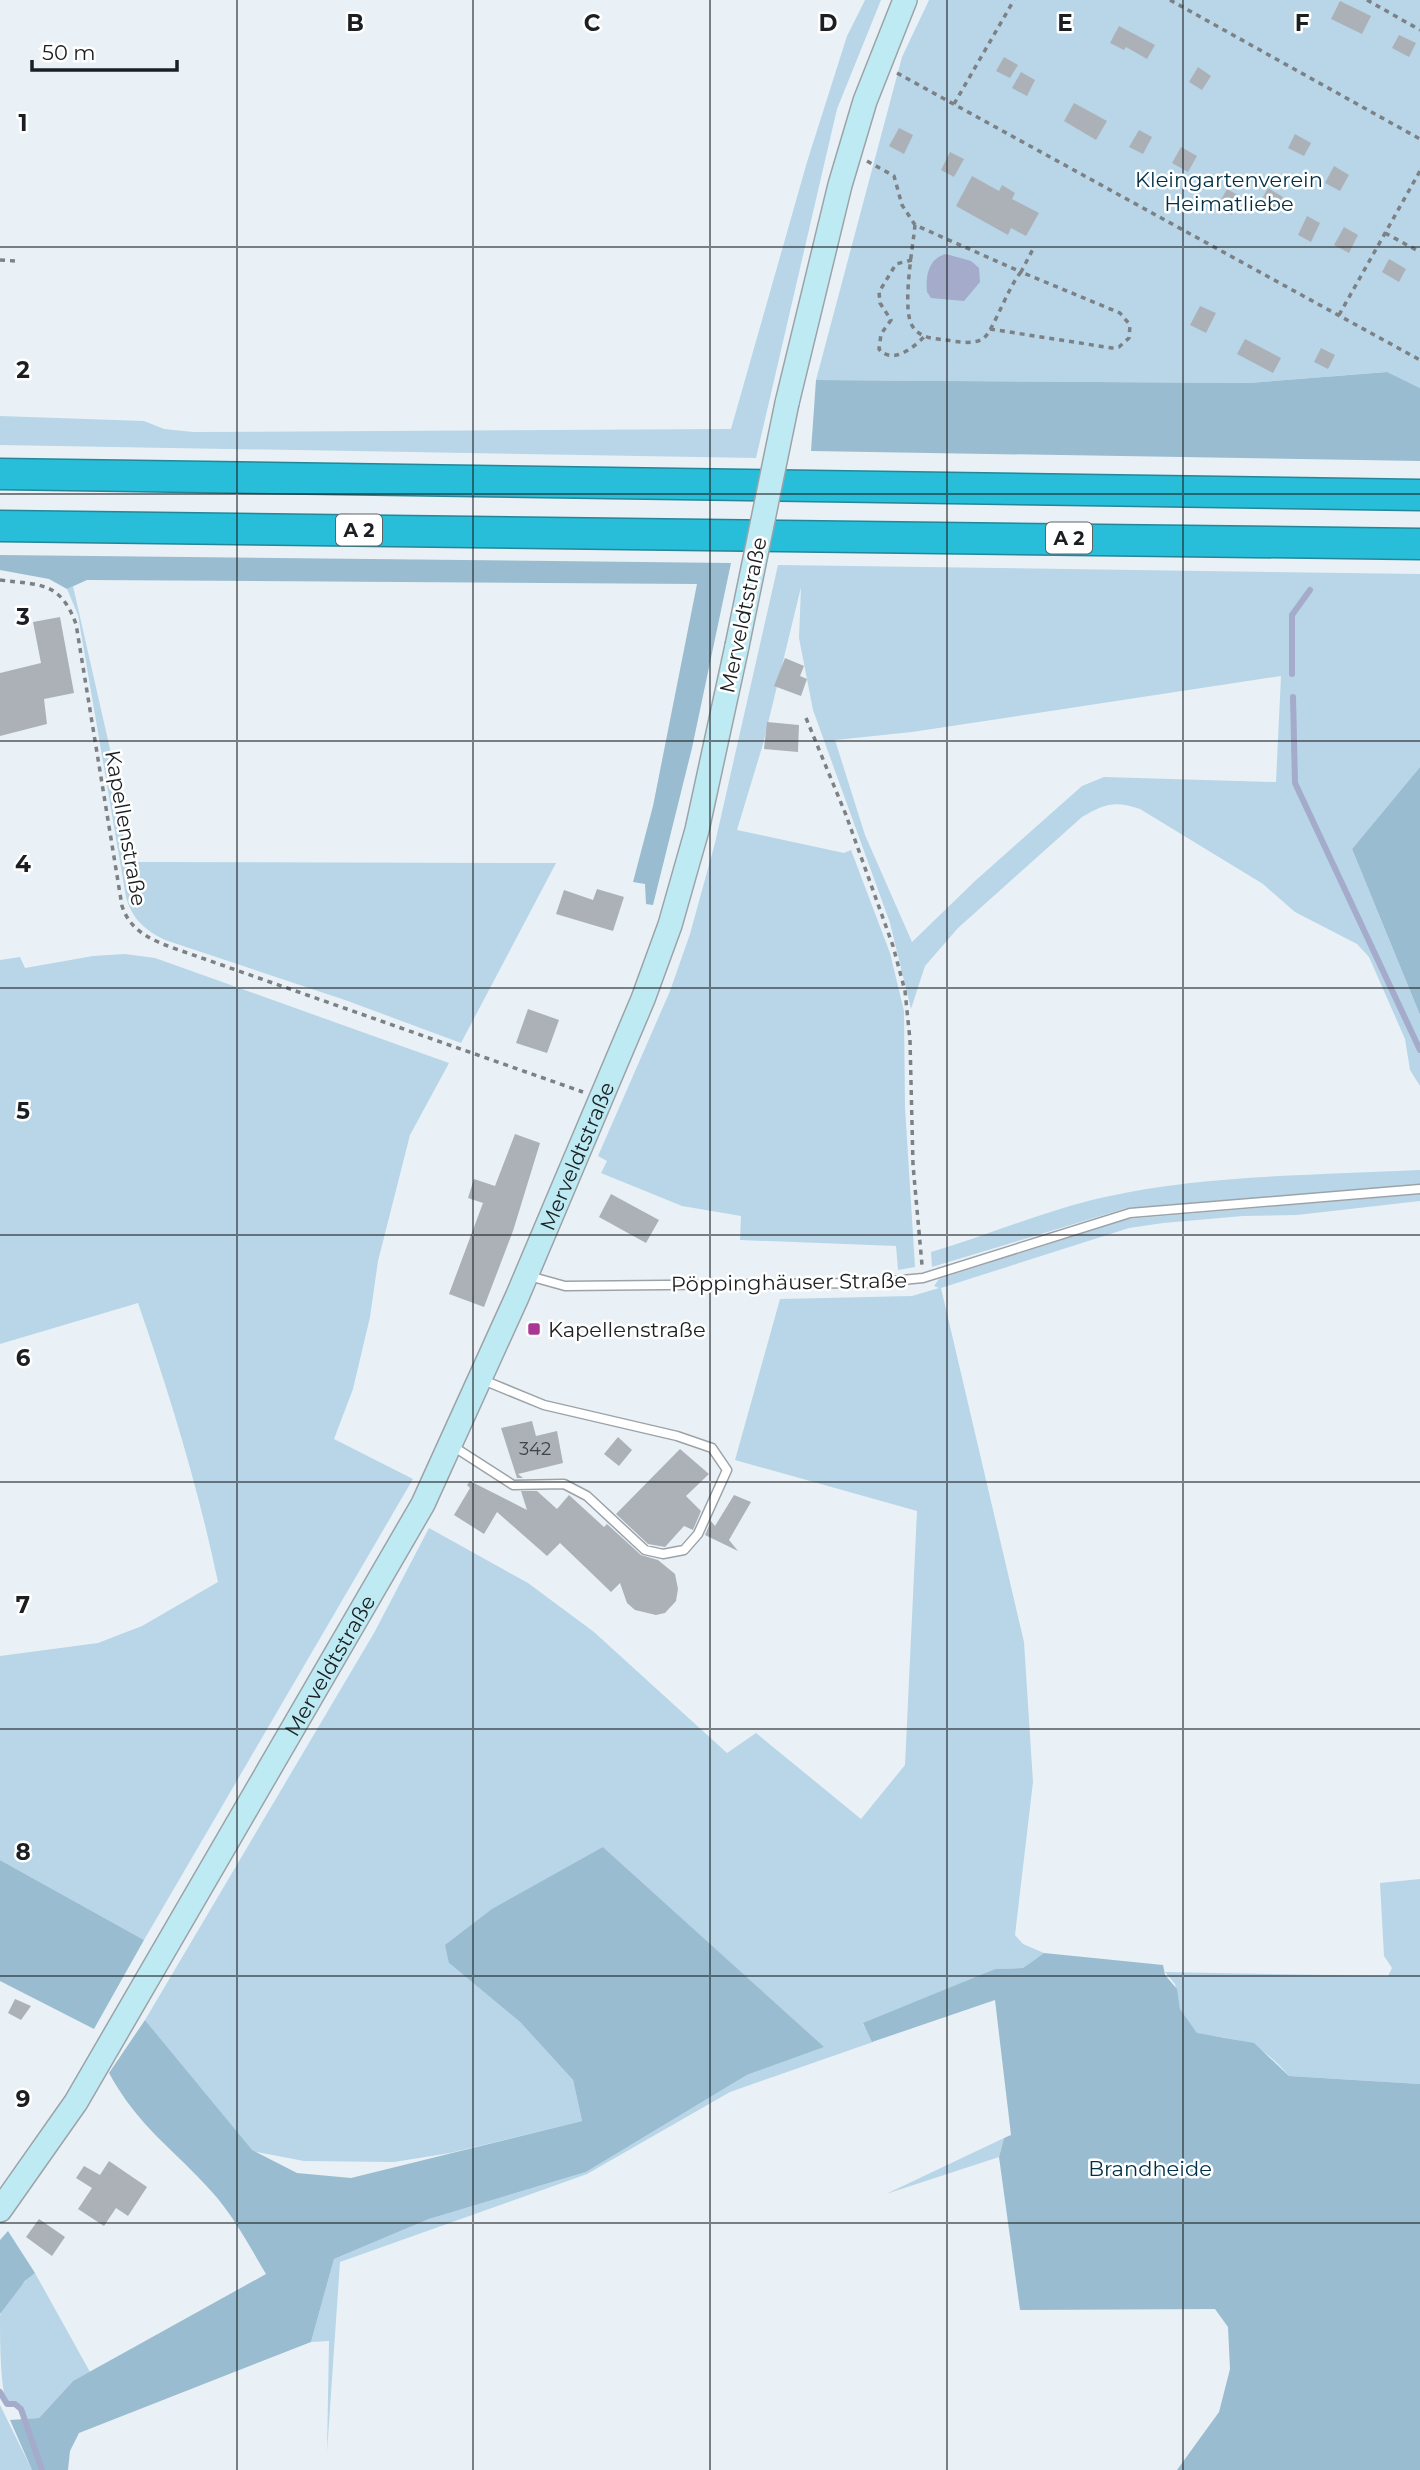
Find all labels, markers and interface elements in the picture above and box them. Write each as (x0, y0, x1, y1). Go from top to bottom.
text: B (346, 9, 364, 37)
text: C (584, 9, 601, 37)
text: D (819, 9, 838, 37)
text: E (1057, 9, 1073, 37)
text: F (1295, 9, 1310, 37)
scale bar (32, 28, 177, 72)
text: 50 m (42, 40, 96, 65)
text: 1 (18, 109, 28, 137)
park label: Kleingartenverein Heimatliebe (1135, 167, 1323, 216)
text: 2 (16, 356, 30, 384)
road number: A 2 (336, 514, 382, 545)
road number: A 2 (1046, 523, 1092, 554)
street label: Merveldtstraße (714, 535, 772, 695)
text: 3 (15, 603, 30, 631)
street label: Kapellenstraße (100, 748, 152, 908)
text: 4 (15, 850, 31, 878)
street label: Merveldtstraße (534, 1078, 619, 1234)
text: 5 (16, 1097, 30, 1125)
street label: Pöppinghäuser Straße (671, 1267, 907, 1297)
place label: Kapellenstraße (548, 1317, 706, 1342)
marker: Kapellenstraße (526, 1321, 542, 1337)
text: 6 (16, 1344, 31, 1372)
house number: 342 (519, 1438, 551, 1460)
street label: Merveldtstraße (279, 1590, 380, 1740)
text: 7 (16, 1591, 30, 1619)
text: 8 (15, 1838, 31, 1866)
text: 9 (16, 2085, 30, 2113)
park label: Brandheide (1088, 2156, 1212, 2181)

